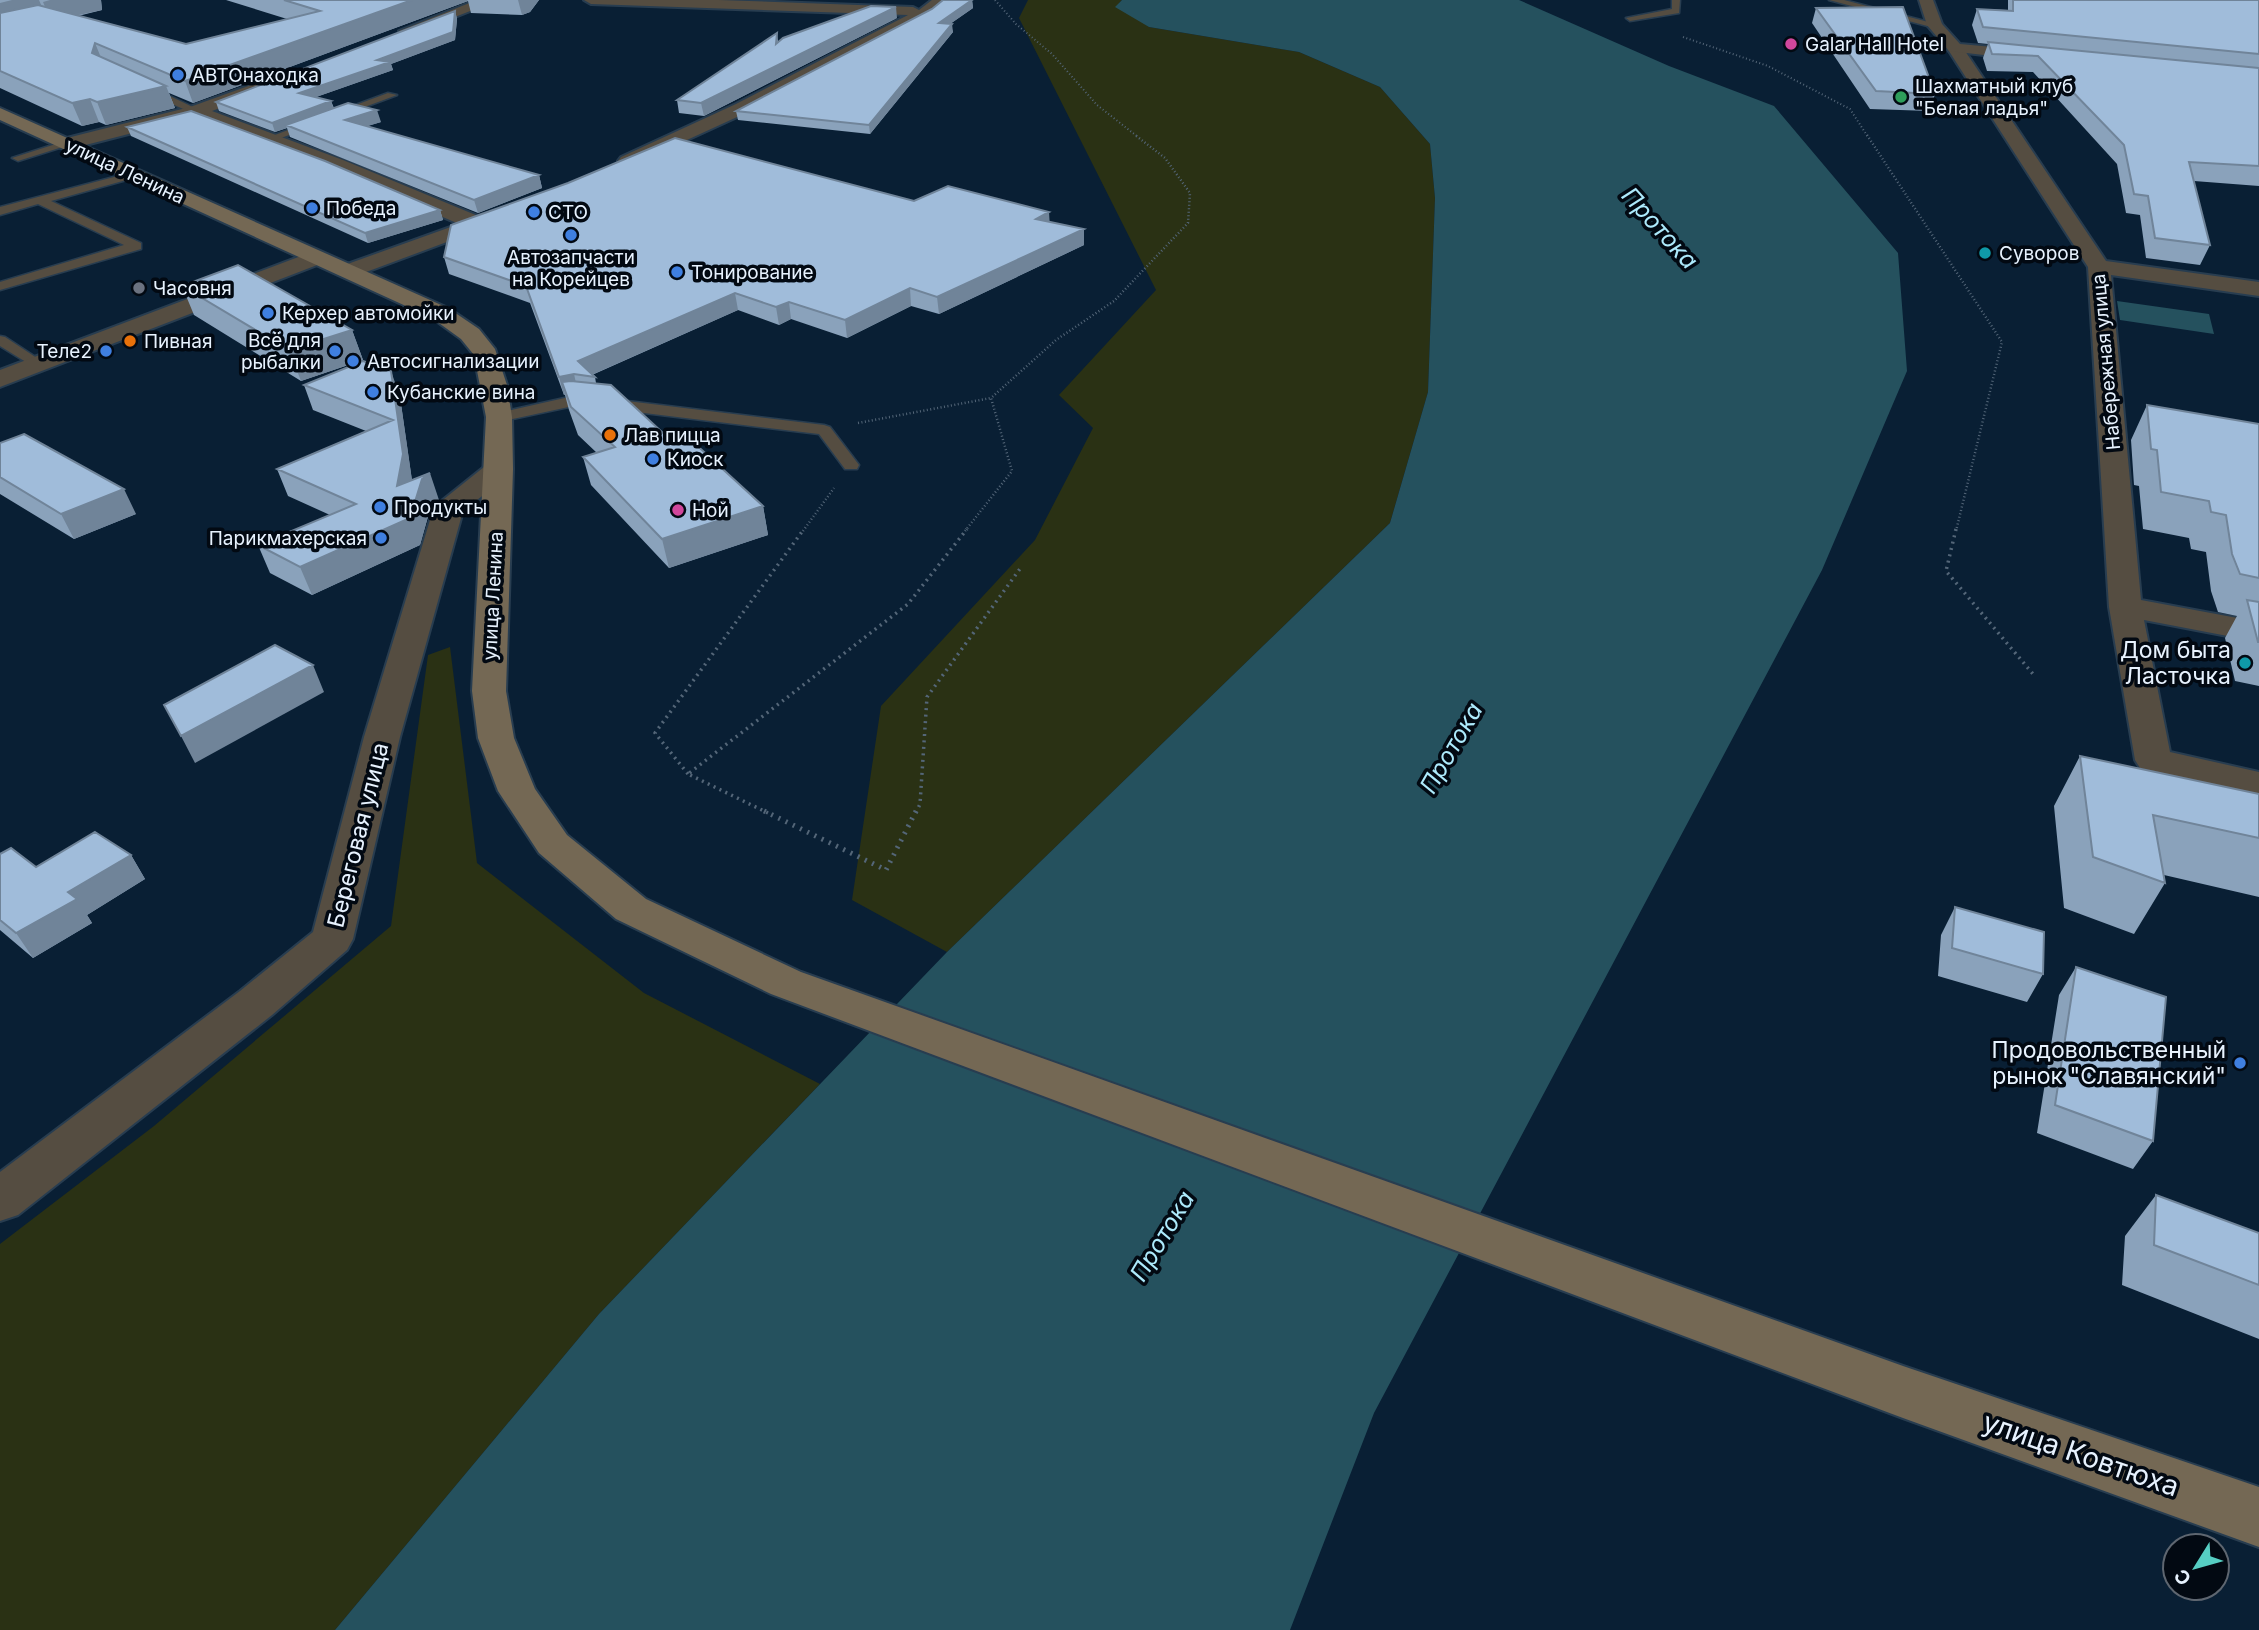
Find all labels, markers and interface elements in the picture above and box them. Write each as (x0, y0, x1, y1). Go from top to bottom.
place label: Galar Hall Hotel (1805, 33, 1944, 56)
marker: Galar Hall Hotel (1783, 36, 1799, 52)
place label: АВТОнаходка (192, 64, 319, 87)
marker: АВТОнаходка (170, 67, 186, 83)
place label: Шахматный клуб "Белая ладья" (1915, 75, 2073, 120)
marker: Шахматный клуб "Белая ладья" (1893, 89, 1909, 105)
street label: улица Ленина (62, 133, 188, 209)
water label: Протока (1616, 181, 1704, 275)
place label: Победа (326, 197, 396, 220)
marker: Победа (304, 200, 320, 216)
place label: СТО (548, 201, 588, 224)
marker: СТО (526, 204, 542, 220)
marker: Автозапчасти на Корейцев (563, 227, 579, 243)
place label: Суворов (1999, 242, 2079, 265)
marker: Суворов (1977, 245, 1993, 261)
place label: Автозапчасти на Корейцев (507, 246, 635, 291)
place label: Тонирование (691, 261, 814, 284)
marker: Тонирование (669, 264, 685, 280)
street label: Набережная улица (2087, 273, 2125, 451)
place label: Часовня (153, 277, 232, 300)
marker: Часовня (131, 280, 147, 296)
place label: Керхер автомойки (282, 302, 454, 325)
marker: Керхер автомойки (260, 305, 276, 321)
place label: Всё для рыбалки (241, 329, 321, 374)
place label: Пивная (144, 330, 213, 353)
marker: Пивная (122, 333, 138, 349)
place label: Теле2 (37, 340, 92, 363)
marker: Теле2 (98, 343, 114, 359)
marker: Всё для рыбалки (327, 343, 343, 359)
place label: Автосигнализации (367, 350, 539, 373)
marker: Автосигнализации (345, 353, 361, 369)
place label: Кубанские вина (387, 381, 536, 404)
marker: Кубанские вина (365, 384, 381, 400)
place label: Лав пицца (624, 424, 721, 447)
marker: Лав пицца (602, 427, 618, 443)
place label: Киоск (667, 448, 724, 471)
marker: Киоск (645, 451, 661, 467)
place label: Продукты (394, 496, 487, 519)
marker: Продукты (372, 499, 388, 515)
place label: Ной (692, 499, 729, 522)
marker: Ной (670, 502, 686, 518)
place label: Парикмахерская (209, 527, 367, 550)
marker: Парикмахерская (373, 530, 389, 546)
street label: улица Ленина (478, 531, 508, 661)
place label: Дом быта Ласточка (2120, 636, 2231, 690)
marker: Дом быта Ласточка (2237, 655, 2253, 671)
water label: Протока (1413, 697, 1489, 799)
street label: Береговая улица (321, 740, 395, 930)
place label: Продовольственный рынок "Славянский" (1992, 1036, 2226, 1090)
marker: Продовольственный рынок "Славянский" (2232, 1055, 2248, 1071)
water label: Протока (1124, 1186, 1200, 1286)
street label: улица Ковтюха (1978, 1405, 2184, 1503)
north arrow (2161, 1532, 2231, 1602)
text: С (2169, 1564, 2196, 1589)

